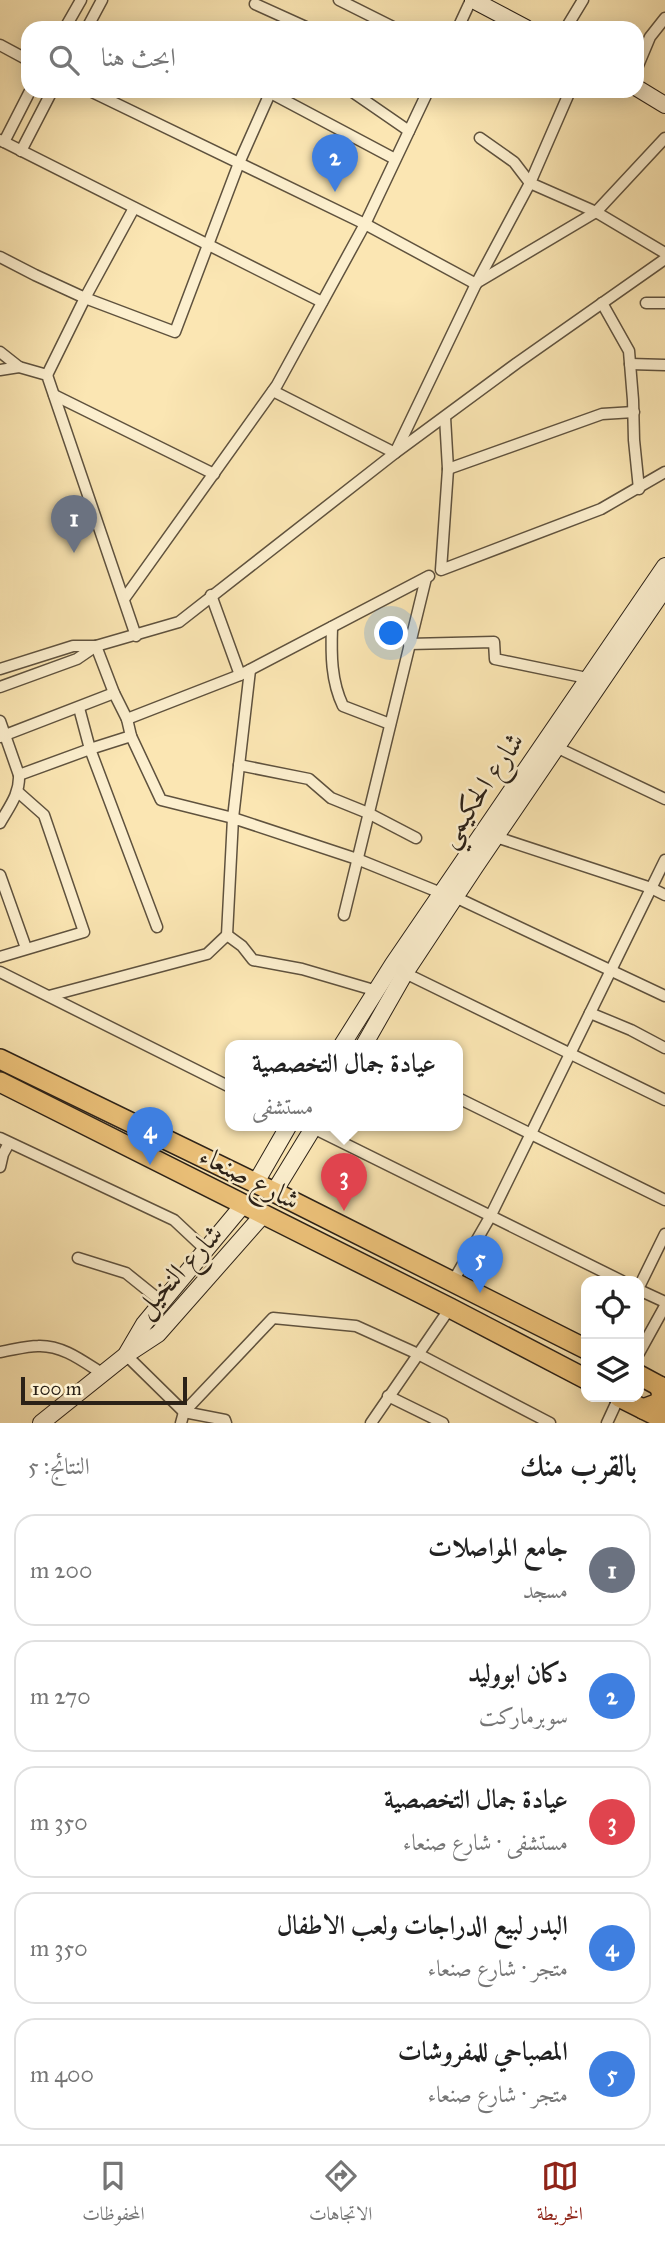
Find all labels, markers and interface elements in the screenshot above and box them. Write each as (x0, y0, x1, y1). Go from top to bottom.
search box (21, 21, 644, 98)
icon: search (45, 41, 83, 79)
text: ابحث هنا (101, 41, 176, 73)
pin: 2 (312, 134, 358, 192)
pin: 1 (51, 495, 97, 553)
your location (374, 616, 408, 650)
street label: شارع الحكيمي (429, 725, 539, 858)
popup (225, 1040, 463, 1131)
text: عيادة جمال التخصصية (252, 1047, 436, 1079)
text: مستشفى (252, 1092, 313, 1120)
pin: 4 (127, 1107, 173, 1165)
street label: شارع صنعاء (191, 1137, 306, 1223)
pin: 3 (321, 1153, 367, 1211)
street label: شارع النخيل (127, 1217, 235, 1328)
pin: 5 (457, 1235, 503, 1293)
map controls (581, 1276, 644, 1402)
button: locate (581, 1276, 644, 1339)
button: layers (581, 1339, 644, 1402)
scale bar (21, 1374, 187, 1406)
text: 100 m (32, 1377, 82, 1400)
text: بالقرب منك (520, 1448, 637, 1484)
text: النتائج: 5 (28, 1452, 90, 1480)
text: جامع المواصلات (428, 1531, 568, 1563)
text: 200 m (30, 1556, 92, 1584)
text: 1 (607, 1556, 617, 1584)
text: مسجد (523, 1576, 568, 1604)
text: دكان ابووليد (468, 1657, 568, 1689)
text: 270 m (30, 1682, 91, 1710)
text: 2 (606, 1682, 618, 1710)
text: سوبرماركت (479, 1702, 568, 1730)
text: عيادة جمال التخصصية (384, 1783, 568, 1815)
text: 350 m (30, 1808, 88, 1836)
text: 3 (607, 1808, 617, 1836)
text: مستشفى · شارع صنعاء (403, 1828, 568, 1856)
text: البدر لبيع الدراجات ولعب الاطفال (277, 1909, 568, 1941)
text: 350 m (30, 1934, 88, 1962)
text: 4 (606, 1934, 618, 1962)
text: متجر · شارع صنعاء (428, 1954, 568, 1982)
text: المصباحي للمفروشات (398, 2035, 568, 2067)
text: 400 m (30, 2060, 94, 2088)
text: 5 (607, 2060, 617, 2088)
text: متجر · شارع صنعاء (428, 2080, 568, 2108)
tab: المحفوظات (82, 2157, 145, 2232)
tab: الاتجاهات (309, 2157, 372, 2232)
tab: الخريطة (537, 2157, 583, 2232)

